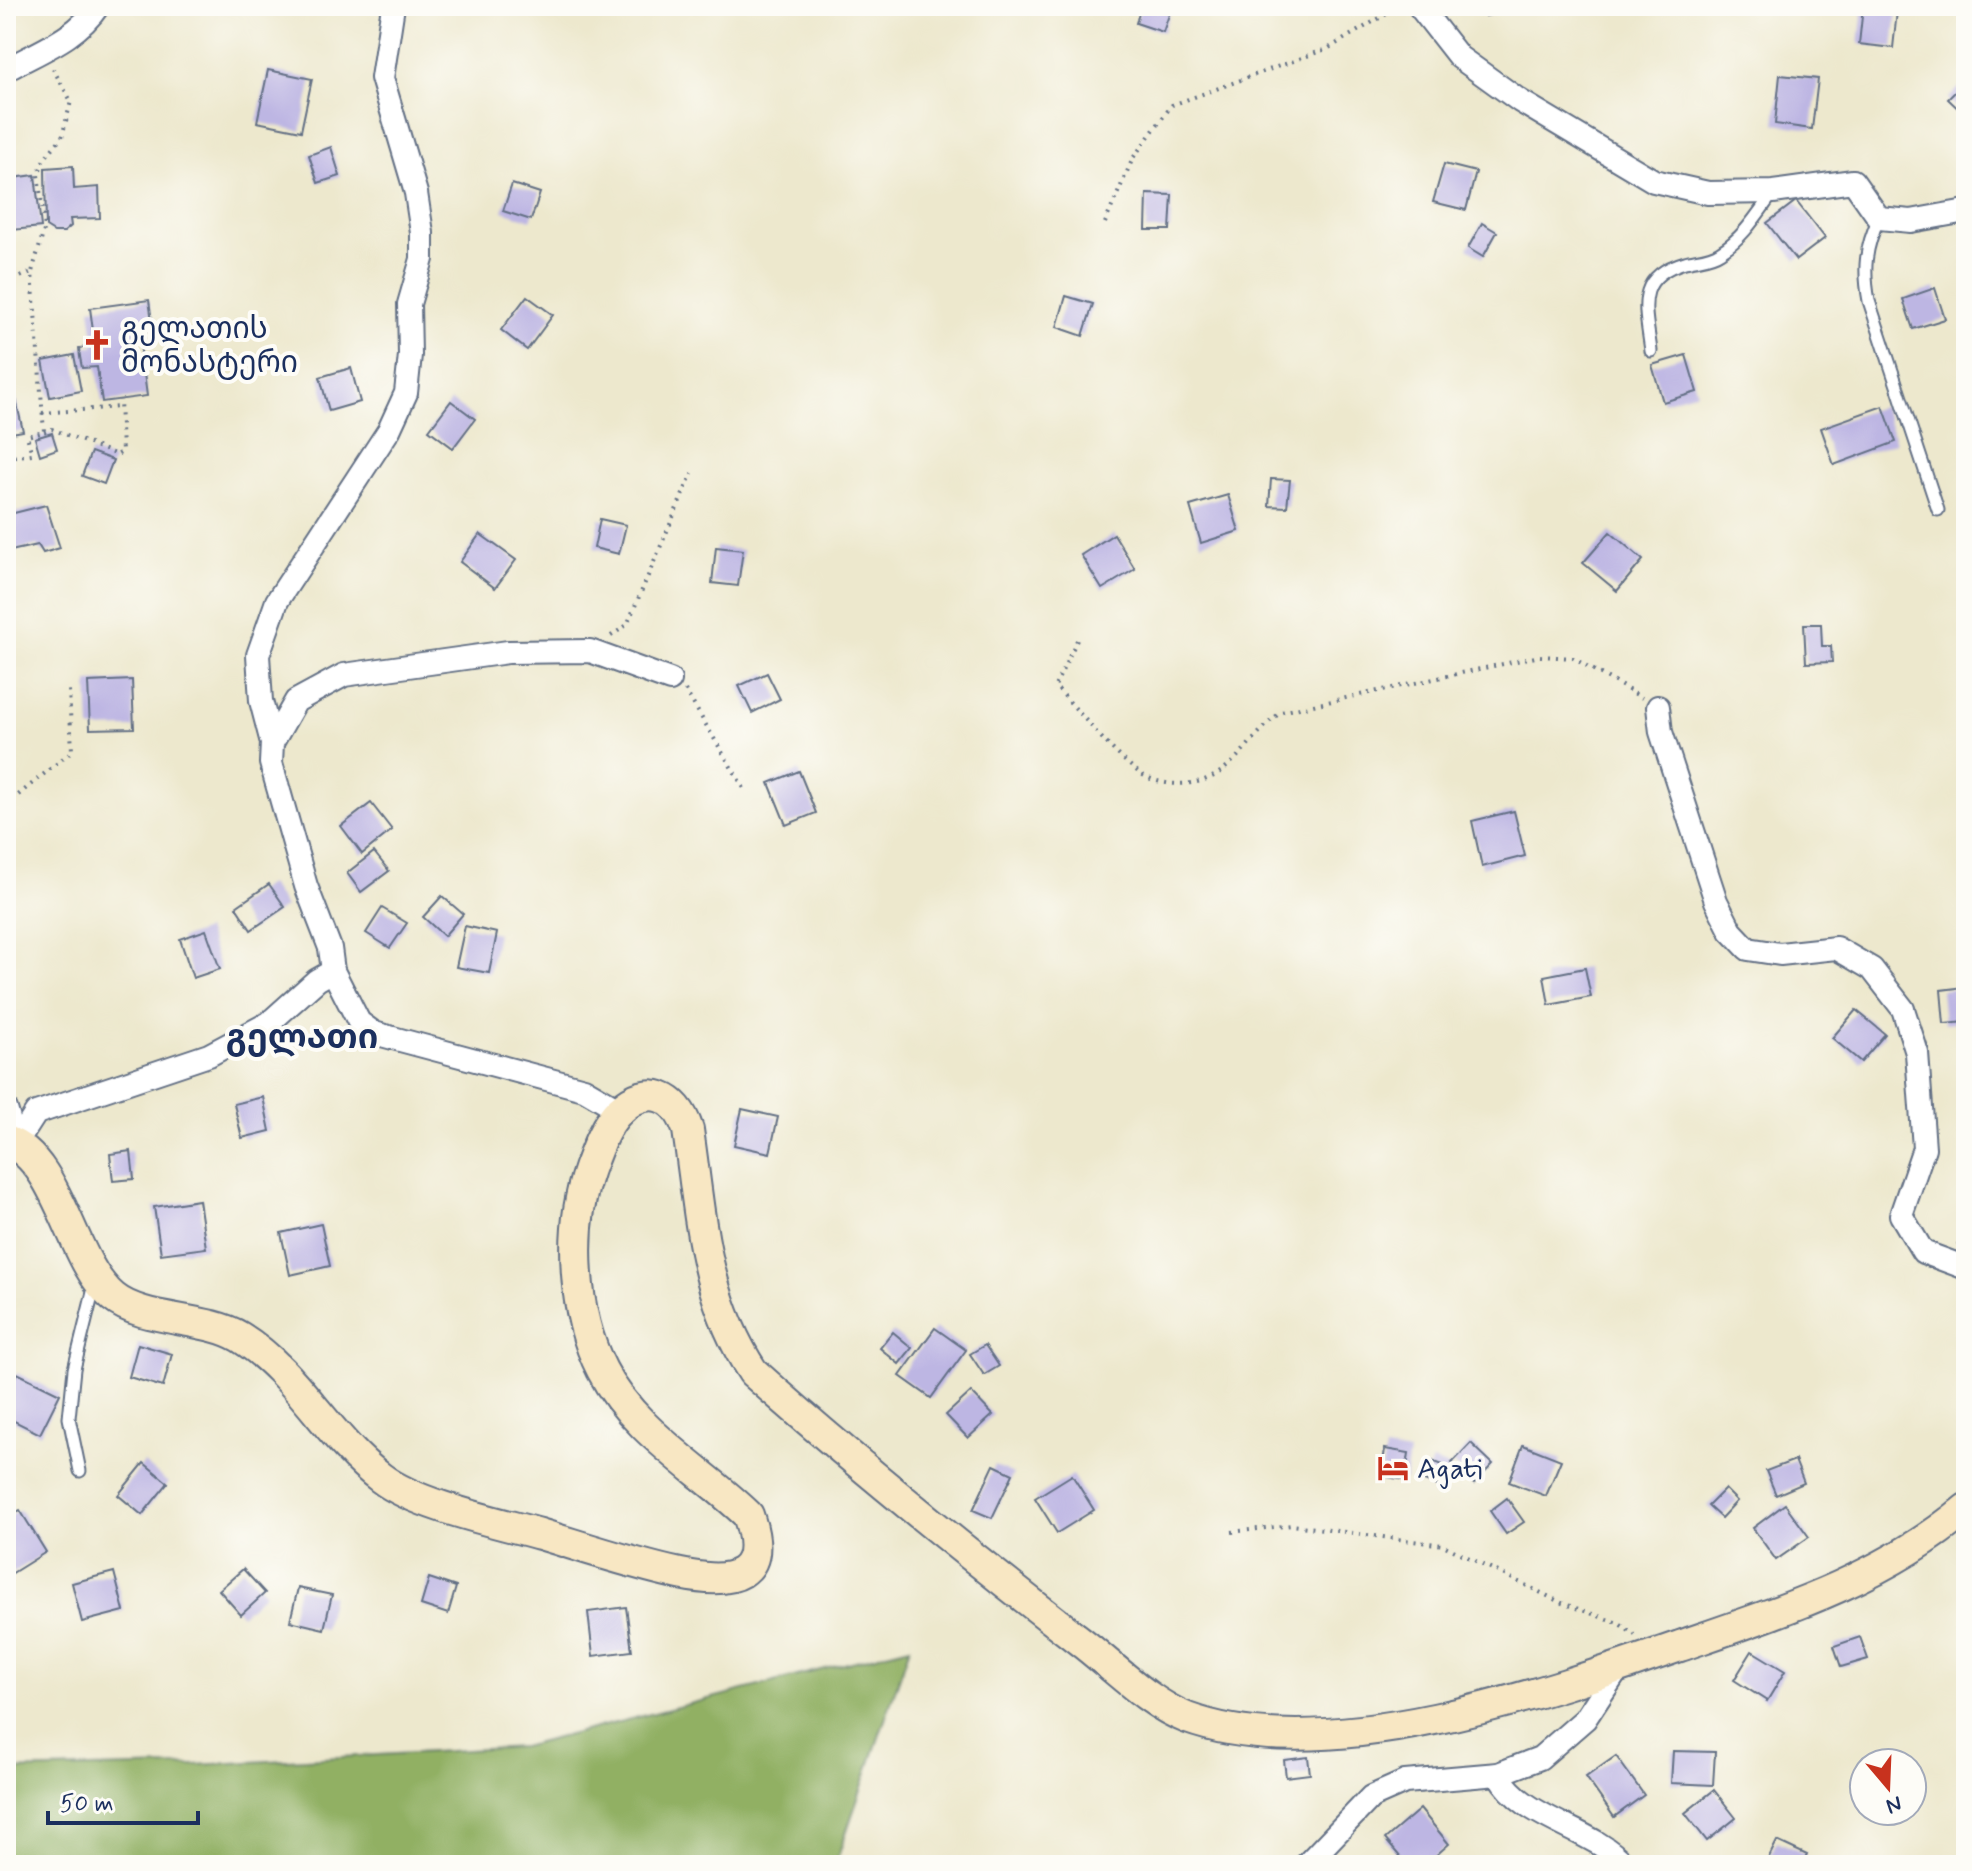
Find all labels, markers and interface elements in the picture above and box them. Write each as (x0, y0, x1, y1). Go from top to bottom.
place label: გელათის მონასტერი (121, 310, 298, 383)
church icon: გელათის მონასტერი (80, 328, 114, 362)
district label: გელათი (226, 1016, 378, 1061)
place label: Agati (1417, 1450, 1483, 1489)
hotel icon: Agati (1376, 1451, 1410, 1485)
north arrow (1848, 1747, 1928, 1827)
scale bar (48, 1775, 198, 1825)
text: N (1882, 1788, 1905, 1820)
text: 50 m (60, 1789, 114, 1820)

